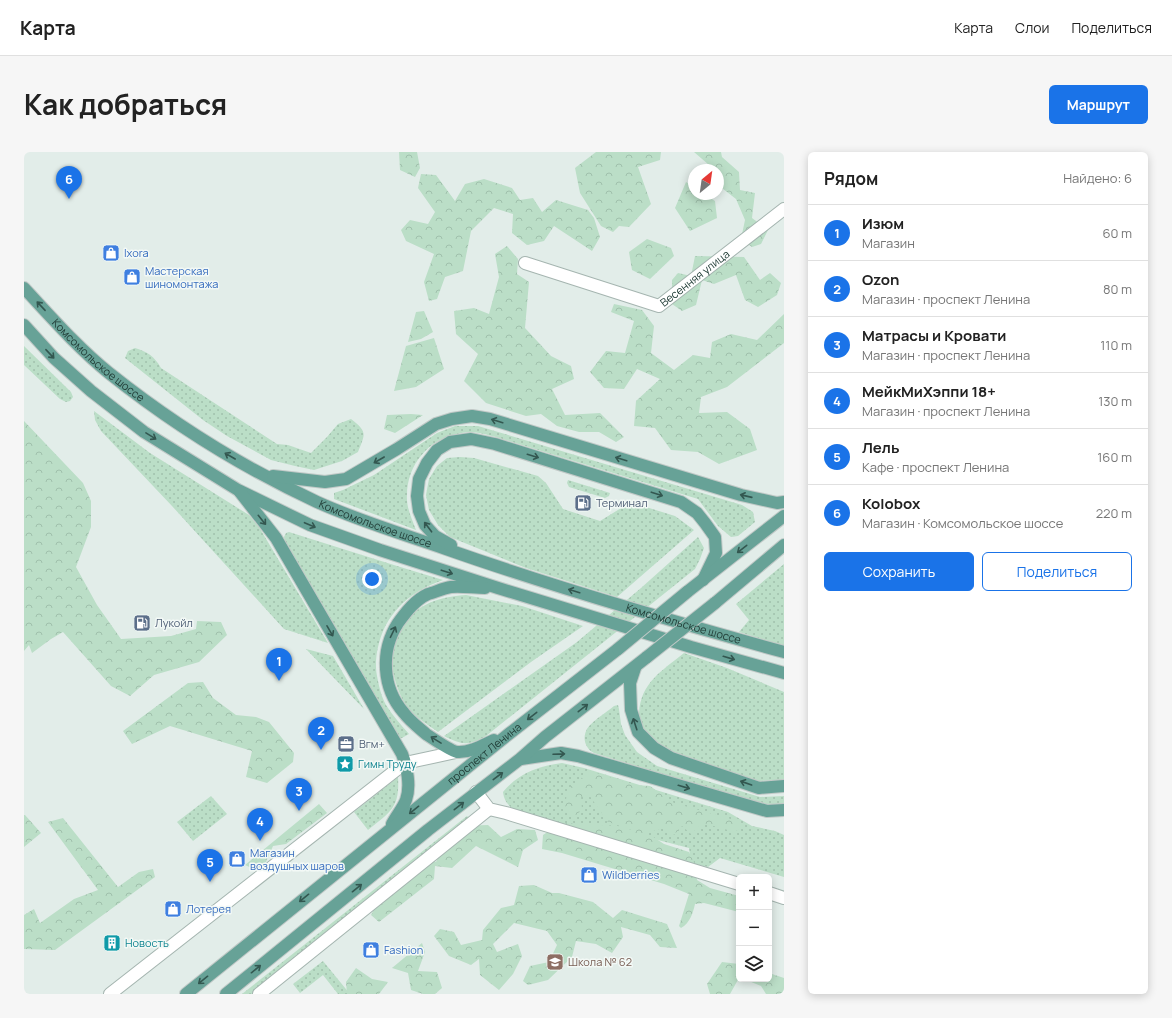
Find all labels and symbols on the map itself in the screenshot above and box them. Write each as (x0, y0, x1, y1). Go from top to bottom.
north arrow (688, 164, 724, 200)
pin: 6 (56, 166, 82, 199)
shop icon: Ixora (101, 243, 121, 263)
place label: Ixora (124, 245, 149, 260)
street label: Весенняя улица (657, 246, 732, 310)
place label: Мастерская шиномонтажа (145, 263, 218, 291)
shop icon: Мастерская шиномонтажа (122, 267, 142, 287)
one-way arrow (36, 301, 46, 311)
street label: Комсомольское шоссе (49, 315, 148, 405)
one-way arrow (46, 349, 55, 359)
one-way arrow (491, 417, 504, 424)
one-way arrow (145, 432, 156, 440)
one-way arrow (224, 451, 236, 459)
one-way arrow (526, 453, 539, 460)
one-way arrow (615, 455, 628, 462)
one-way arrow (373, 456, 385, 464)
one-way arrow (651, 491, 664, 498)
one-way arrow (740, 491, 753, 499)
fuel station icon: Терминал (573, 493, 593, 513)
place label: Терминал (596, 495, 648, 510)
street label: Комсомольское шоссе (317, 496, 434, 551)
one-way arrow (257, 515, 266, 525)
one-way arrow (304, 522, 316, 529)
one-way arrow (424, 522, 432, 533)
one-way arrow (737, 545, 748, 553)
your location (362, 569, 382, 589)
one-way arrow (440, 569, 453, 576)
one-way arrow (568, 587, 581, 594)
street label: Комсомольское шоссе (624, 599, 743, 647)
fuel station icon: Лукойл (132, 613, 152, 633)
place label: Лукойл (155, 615, 193, 630)
one-way arrow (326, 625, 334, 637)
one-way arrow (390, 626, 397, 638)
pin: 1 (266, 648, 292, 681)
one-way arrow (722, 655, 735, 662)
one-way arrow (577, 704, 588, 712)
one-way arrow (526, 711, 537, 720)
pin: 2 (308, 717, 334, 750)
one-way arrow (631, 718, 639, 730)
street label: проспект Ленина (444, 719, 524, 788)
office icon: Вгм+ (336, 734, 356, 754)
place label: Вгм+ (359, 736, 385, 751)
one-way arrow (430, 736, 442, 744)
one-way arrow (552, 750, 565, 757)
place icon: Гимн Труду (335, 754, 355, 774)
place label: Гимн Труду (358, 756, 417, 771)
one-way arrow (493, 772, 504, 780)
pin: 3 (286, 778, 312, 811)
one-way arrow (739, 779, 752, 786)
one-way arrow (677, 784, 690, 791)
one-way arrow (453, 802, 464, 811)
one-way arrow (409, 805, 420, 814)
pin: 4 (247, 808, 273, 841)
place label: Магазин воздушных шаров (250, 845, 344, 873)
pin: 5 (197, 849, 223, 882)
shop icon: Магазин воздушных шаров (227, 849, 247, 869)
shop icon: Wildberries (579, 865, 599, 885)
place label: Wildberries (602, 867, 660, 882)
one-way arrow (352, 883, 363, 892)
one-way arrow (299, 894, 310, 903)
shop icon: Лотерея (163, 899, 183, 919)
place label: Лотерея (186, 901, 231, 916)
building icon: Новость (102, 933, 122, 953)
place label: Новость (125, 935, 169, 950)
shop icon: Fashion (361, 940, 381, 960)
place label: Fashion (384, 942, 423, 957)
school or university icon: Школа № 62 (545, 952, 565, 972)
place label: Школа № 62 (568, 954, 632, 969)
one-way arrow (251, 965, 262, 974)
one-way arrow (198, 975, 209, 984)

